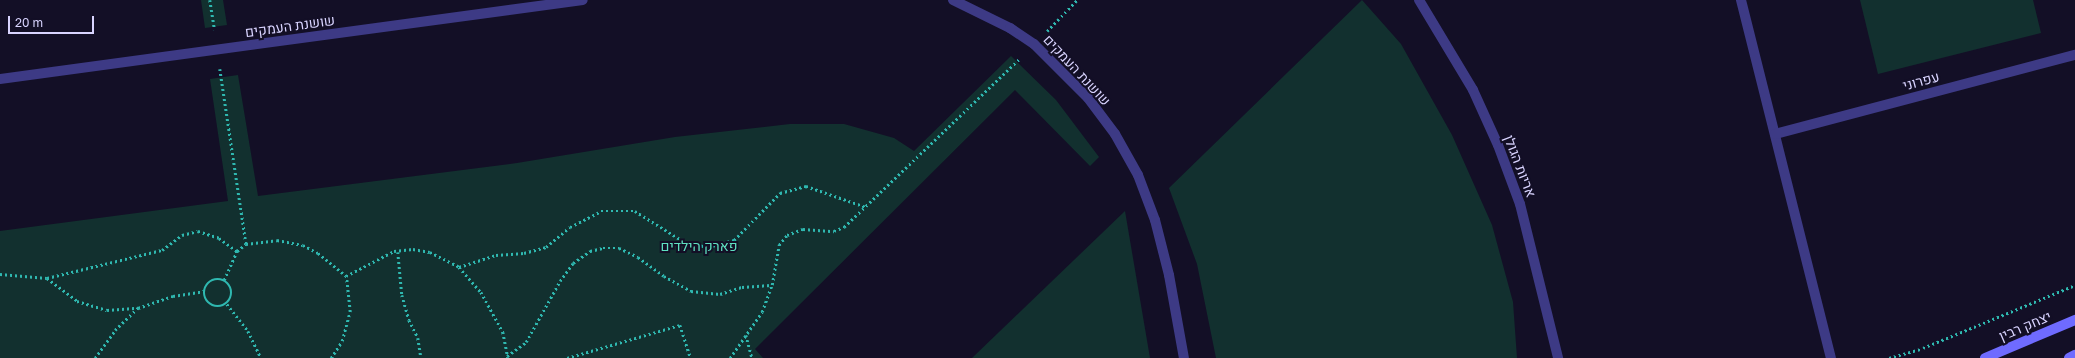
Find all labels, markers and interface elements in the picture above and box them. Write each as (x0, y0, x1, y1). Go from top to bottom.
scale bar (10, 8, 96, 34)
street label: שושנת העמקים (244, 11, 336, 41)
text: 20 m (15, 15, 43, 30)
street label: שושנת העמקים (1040, 31, 1114, 109)
street label: עפרוני (1901, 68, 1941, 94)
street label: אריות הגולן (1500, 132, 1540, 200)
park label: פארק הילדים (661, 238, 737, 254)
street label: יצחק רבין (1996, 308, 2054, 344)

